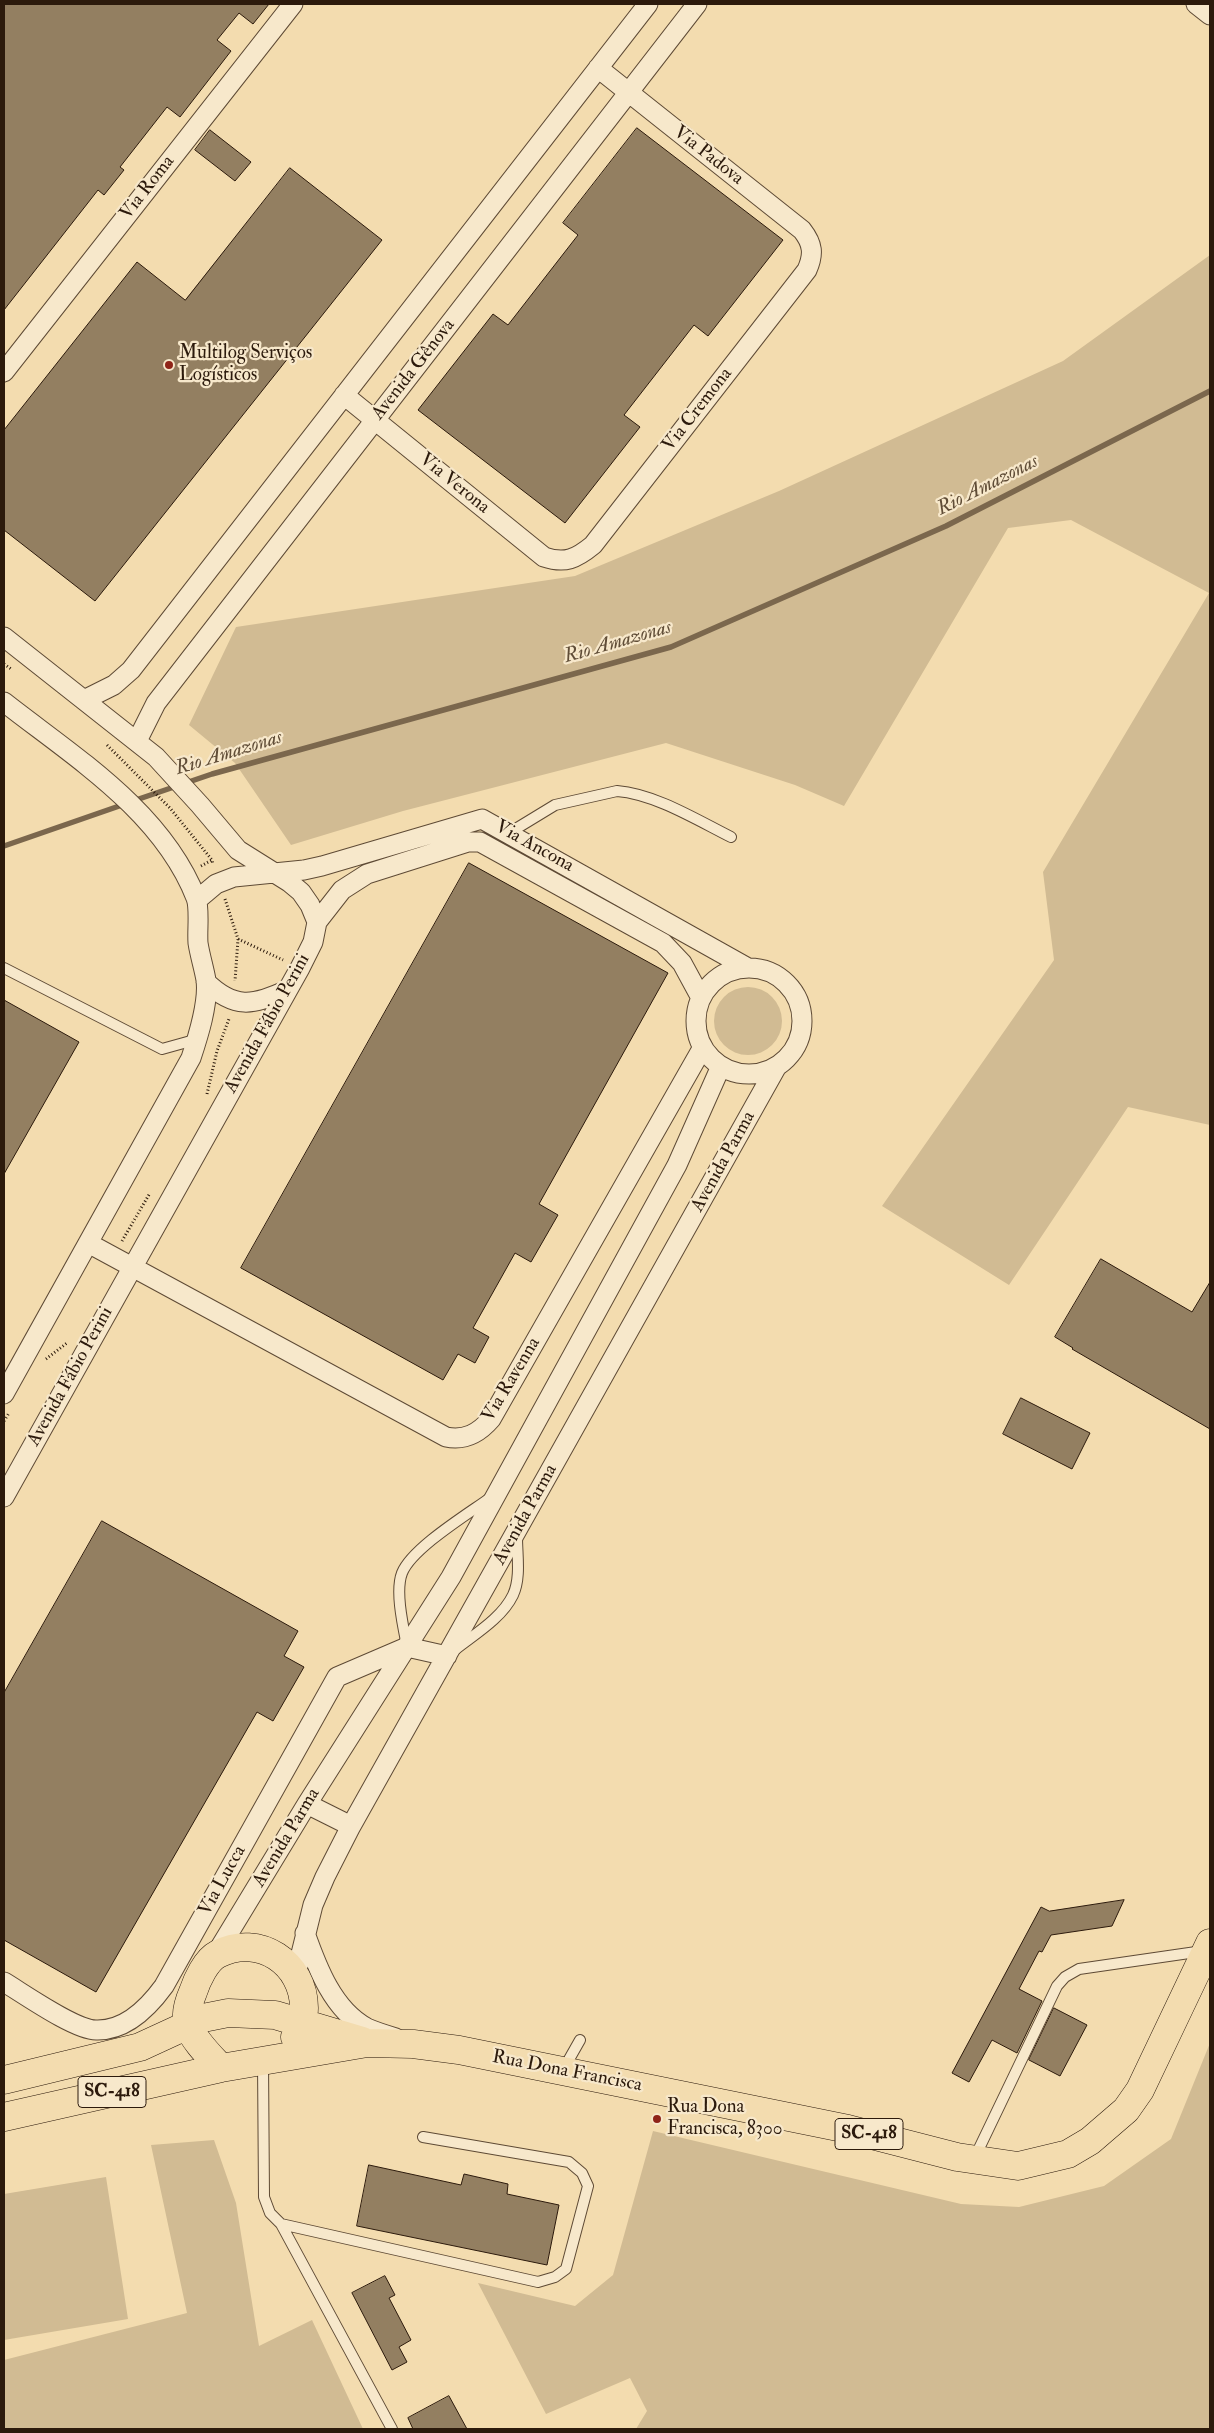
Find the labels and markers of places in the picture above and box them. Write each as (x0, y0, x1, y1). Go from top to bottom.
place label: Multilog Serviços Logísticos (179, 343, 312, 387)
marker: Multilog Serviços Logísticos (163, 359, 175, 371)
place label: Rua Dona Francisca, 8300 (667, 2097, 782, 2141)
marker: Rua Dona Francisca, 8300 (651, 2113, 663, 2125)

